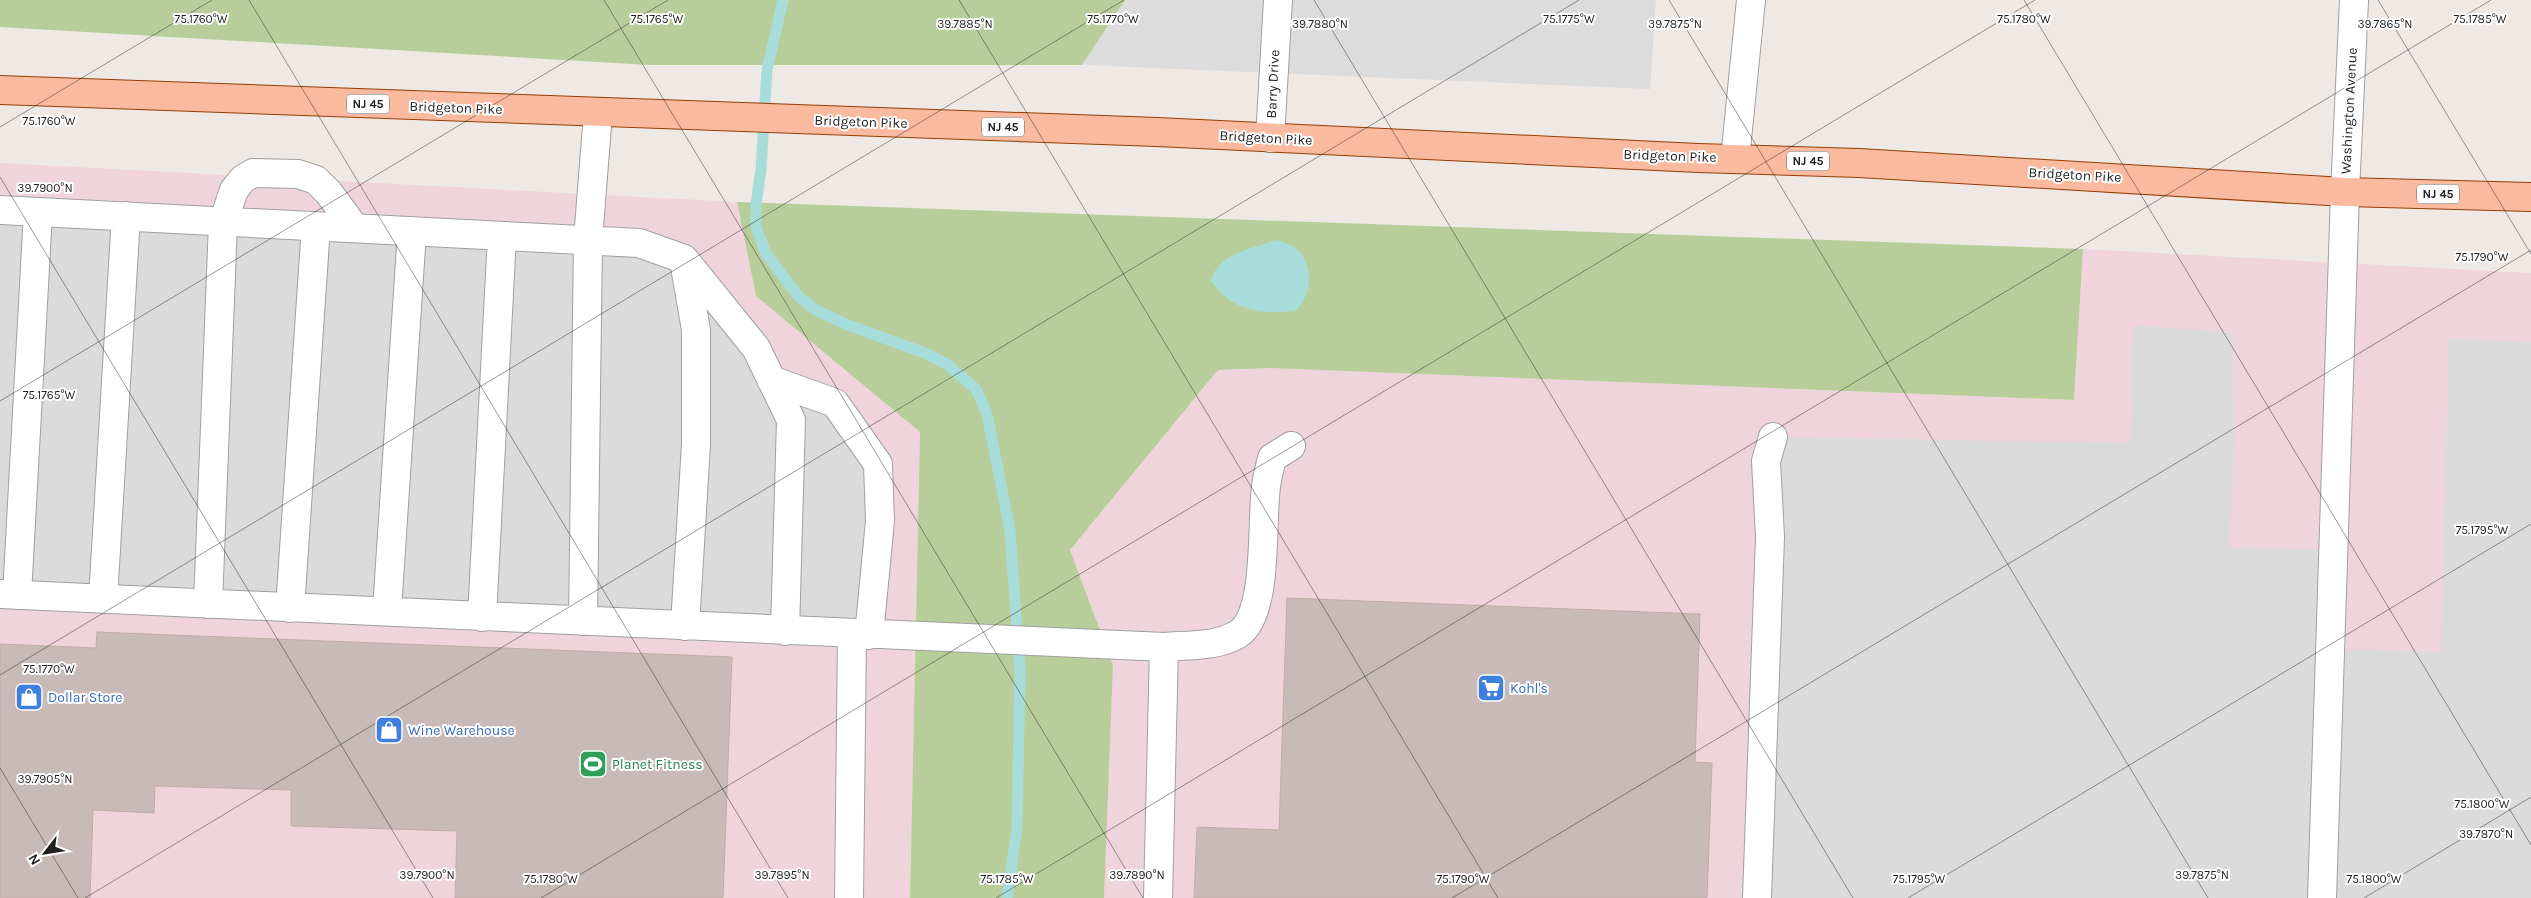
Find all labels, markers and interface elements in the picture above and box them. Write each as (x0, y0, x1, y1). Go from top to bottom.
text: 75.1760°W (175, 12, 228, 26)
text: 75.1765°W (631, 12, 684, 26)
text: 75.1770°W (1087, 12, 1139, 26)
text: 75.1775°W (1543, 12, 1595, 26)
text: 75.1780°W (1997, 12, 2051, 26)
text: 75.1785°W (2453, 12, 2507, 26)
text: 39.7885°N (937, 17, 993, 31)
text: 39.7880°N (1292, 17, 1348, 31)
text: 39.7875°N (1648, 17, 1702, 31)
text: 39.7865°N (2357, 17, 2413, 31)
street label: Washington Avenue (2337, 47, 2361, 175)
street label: Barry Drive (1263, 49, 1283, 119)
road number: NJ 45 (347, 95, 389, 114)
street label: Bridgeton Pike (409, 98, 503, 118)
street label: Bridgeton Pike (814, 112, 908, 132)
text: 75.1760°W (23, 114, 76, 128)
road number: NJ 45 (982, 118, 1024, 136)
street label: Bridgeton Pike (1219, 127, 1313, 149)
street label: Bridgeton Pike (1623, 146, 1717, 166)
road number: NJ 45 (1787, 152, 1829, 170)
street label: Bridgeton Pike (2028, 164, 2122, 186)
text: 39.7900°N (17, 181, 73, 195)
road number: NJ 45 (2417, 184, 2459, 203)
text: 75.1790°W (2455, 250, 2509, 264)
text: 75.1765°W (23, 388, 76, 402)
text: 75.1795°W (2456, 523, 2509, 537)
text: 75.1770°W (23, 662, 75, 676)
supermarket icon: Kohl's (1476, 673, 1506, 703)
place label: Kohl's (1510, 680, 1548, 697)
shop icon: Dollar Store (14, 682, 44, 712)
place label: Dollar Store (48, 689, 122, 706)
shop icon: Wine Warehouse (374, 715, 404, 745)
place label: Wine Warehouse (408, 722, 515, 739)
sports icon: Planet Fitness (578, 749, 608, 779)
place label: Planet Fitness (612, 756, 703, 773)
text: 39.7905°N (18, 772, 72, 786)
text: 75.1800°W (2455, 797, 2510, 811)
text: 39.7870°N (2459, 827, 2513, 841)
north arrow (20, 828, 70, 878)
text: N (24, 851, 44, 868)
text: 39.7900°N (399, 868, 455, 882)
text: 39.7895°N (754, 868, 810, 882)
text: 39.7890°N (1109, 868, 1165, 882)
text: 39.7875°N (2175, 868, 2229, 882)
text: 75.1780°W (524, 872, 578, 886)
text: 75.1785°W (980, 872, 1034, 886)
text: 75.1790°W (1436, 872, 1490, 886)
text: 75.1795°W (1893, 872, 1946, 886)
text: 75.1800°W (2347, 872, 2402, 886)

